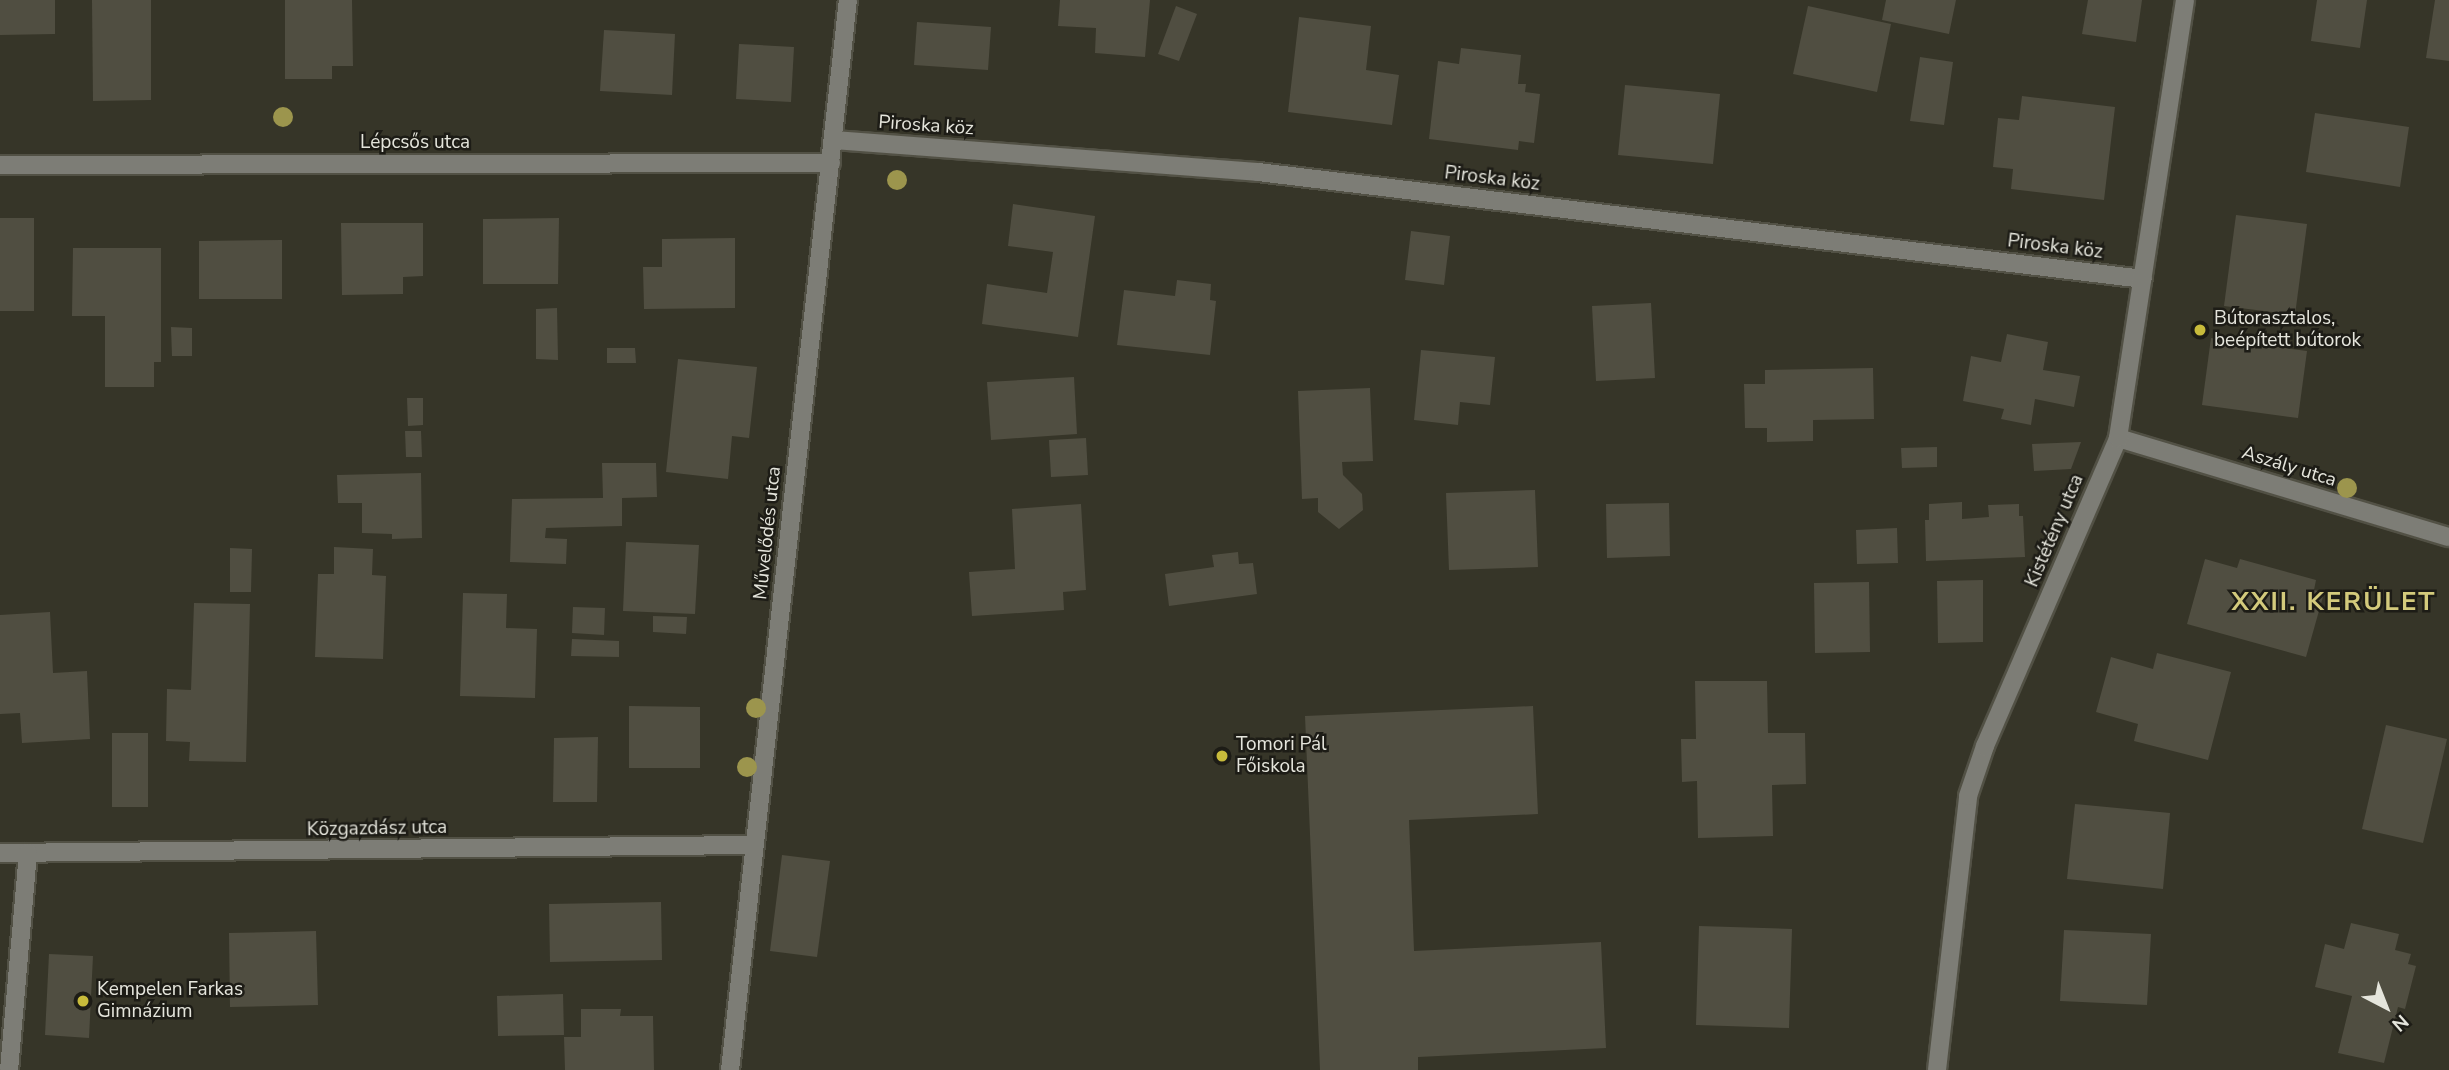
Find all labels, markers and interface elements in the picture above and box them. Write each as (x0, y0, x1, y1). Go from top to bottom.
street label: Piroska köz (877, 111, 975, 141)
street label: Lépcsős utca (360, 132, 470, 154)
street label: Piroska köz (1443, 162, 1541, 196)
street label: Piroska köz (2006, 230, 2104, 264)
place label: Bútorasztalos, beépített bútorok (2214, 308, 2361, 352)
marker: Bútorasztalos, beépített bútorok (2192, 322, 2208, 338)
street label: Aszály utca (2239, 442, 2339, 492)
street label: Művelődés utca (750, 465, 786, 601)
street label: Kistétény utca (2021, 471, 2089, 591)
district label: XXII. KERÜLET (2233, 586, 2435, 618)
place label: Tomori Pál Főiskola (1236, 734, 1327, 778)
marker: Tomori Pál Főiskola (1214, 748, 1230, 764)
street label: Közgazdász utca (307, 816, 447, 842)
north arrow (2351, 972, 2421, 1042)
place label: Kempelen Farkas Gimnázium (97, 979, 243, 1023)
marker: Kempelen Farkas Gimnázium (75, 993, 91, 1009)
text: N (2386, 1008, 2414, 1037)

